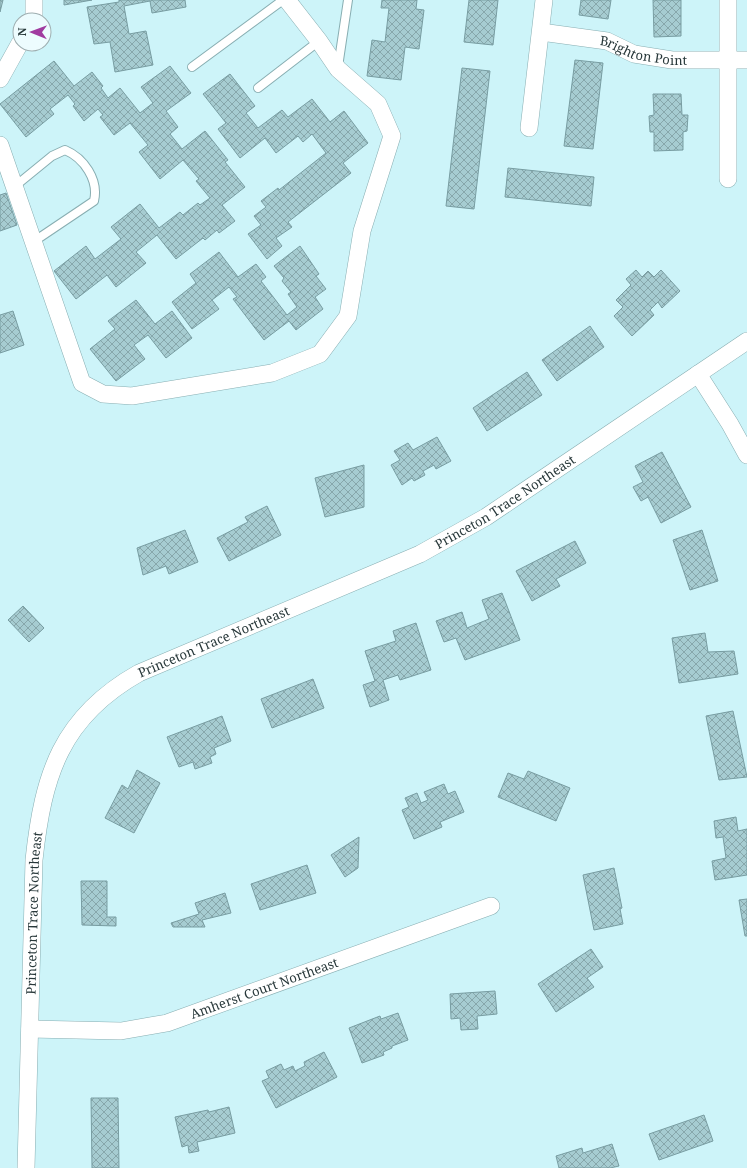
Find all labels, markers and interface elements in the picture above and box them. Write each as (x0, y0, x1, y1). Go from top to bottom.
north arrow (12, 12, 52, 52)
text: N (14, 27, 29, 36)
street label: Brighton Point (599, 31, 688, 69)
street label: Princeton Trace Northeast (432, 450, 579, 553)
street label: Princeton Trace Northeast (135, 601, 292, 682)
street label: Princeton Trace Northeast (22, 830, 47, 995)
street label: Amherst Court Northeast (188, 953, 341, 1023)

